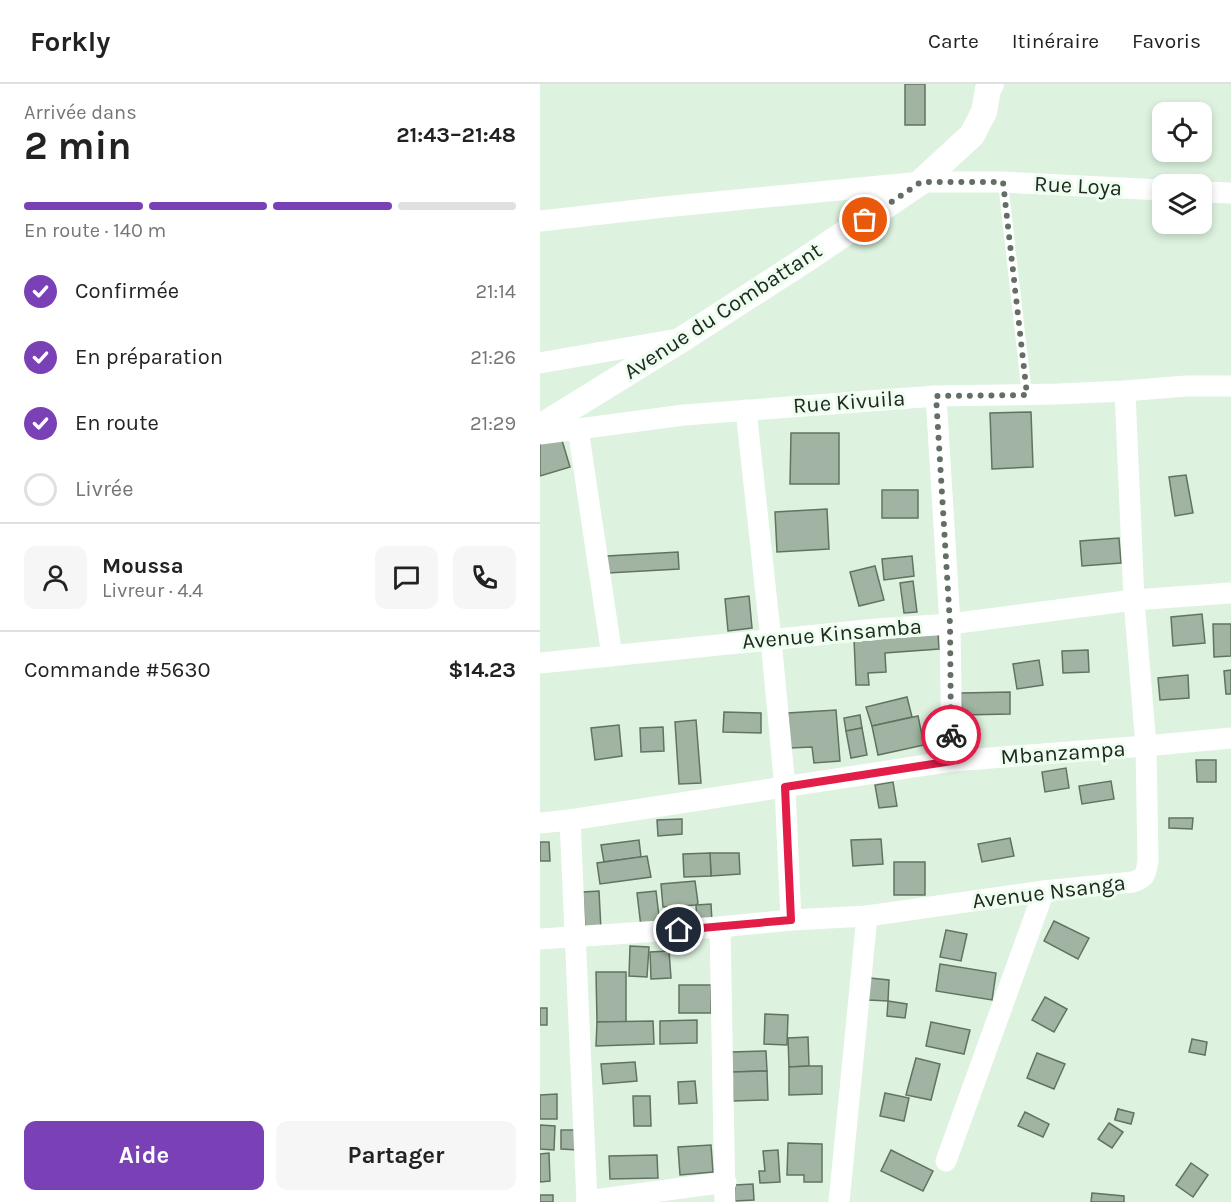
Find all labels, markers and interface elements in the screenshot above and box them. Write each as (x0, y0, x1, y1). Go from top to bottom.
text: Forkly (30, 25, 110, 58)
text: Carte (928, 29, 979, 53)
text: Itinéraire (1012, 29, 1099, 53)
text: Favoris (1132, 29, 1201, 53)
text: Arrivée dans (24, 101, 137, 124)
map controls (1152, 102, 1212, 234)
button: locate (1152, 102, 1212, 162)
text: 21:43–21:48 (396, 122, 516, 148)
text: 2 min (24, 123, 132, 169)
street label: Rue Loya (1033, 171, 1123, 201)
button: layers (1152, 174, 1212, 234)
pin (839, 194, 890, 245)
icon: bag (848, 203, 881, 236)
text: En route · 140 m (24, 219, 166, 242)
street label: Avenue du Combattant (619, 237, 827, 385)
icon: check (24, 275, 57, 308)
text: Confirmée (75, 278, 179, 304)
text: 21:14 (475, 280, 516, 303)
icon: check (24, 341, 57, 374)
text: En préparation (75, 344, 223, 370)
text: 21:26 (470, 346, 516, 369)
street label: Rue Kivuila (792, 385, 906, 419)
icon: check (24, 407, 57, 440)
text: En route (75, 410, 159, 436)
text: 21:29 (470, 412, 516, 435)
text: Livrée (75, 476, 133, 502)
button: person (24, 546, 87, 609)
button: chat (375, 546, 438, 609)
button: phone (453, 546, 516, 609)
text: Moussa (102, 553, 184, 579)
text: Livreur · 4.4 (102, 579, 203, 602)
street label: Avenue Kinsamba (741, 613, 923, 655)
text: Commande #5630 (24, 657, 210, 683)
text: $14.23 (448, 657, 516, 683)
courier (921, 705, 981, 765)
icon: bike (935, 719, 968, 752)
street label: Mbanzampa (1000, 736, 1126, 770)
street label: Avenue Nsanga (971, 870, 1127, 914)
pin (653, 904, 704, 955)
icon: home (662, 913, 695, 946)
button: Aide (24, 1121, 264, 1190)
button: Partager (276, 1121, 516, 1190)

